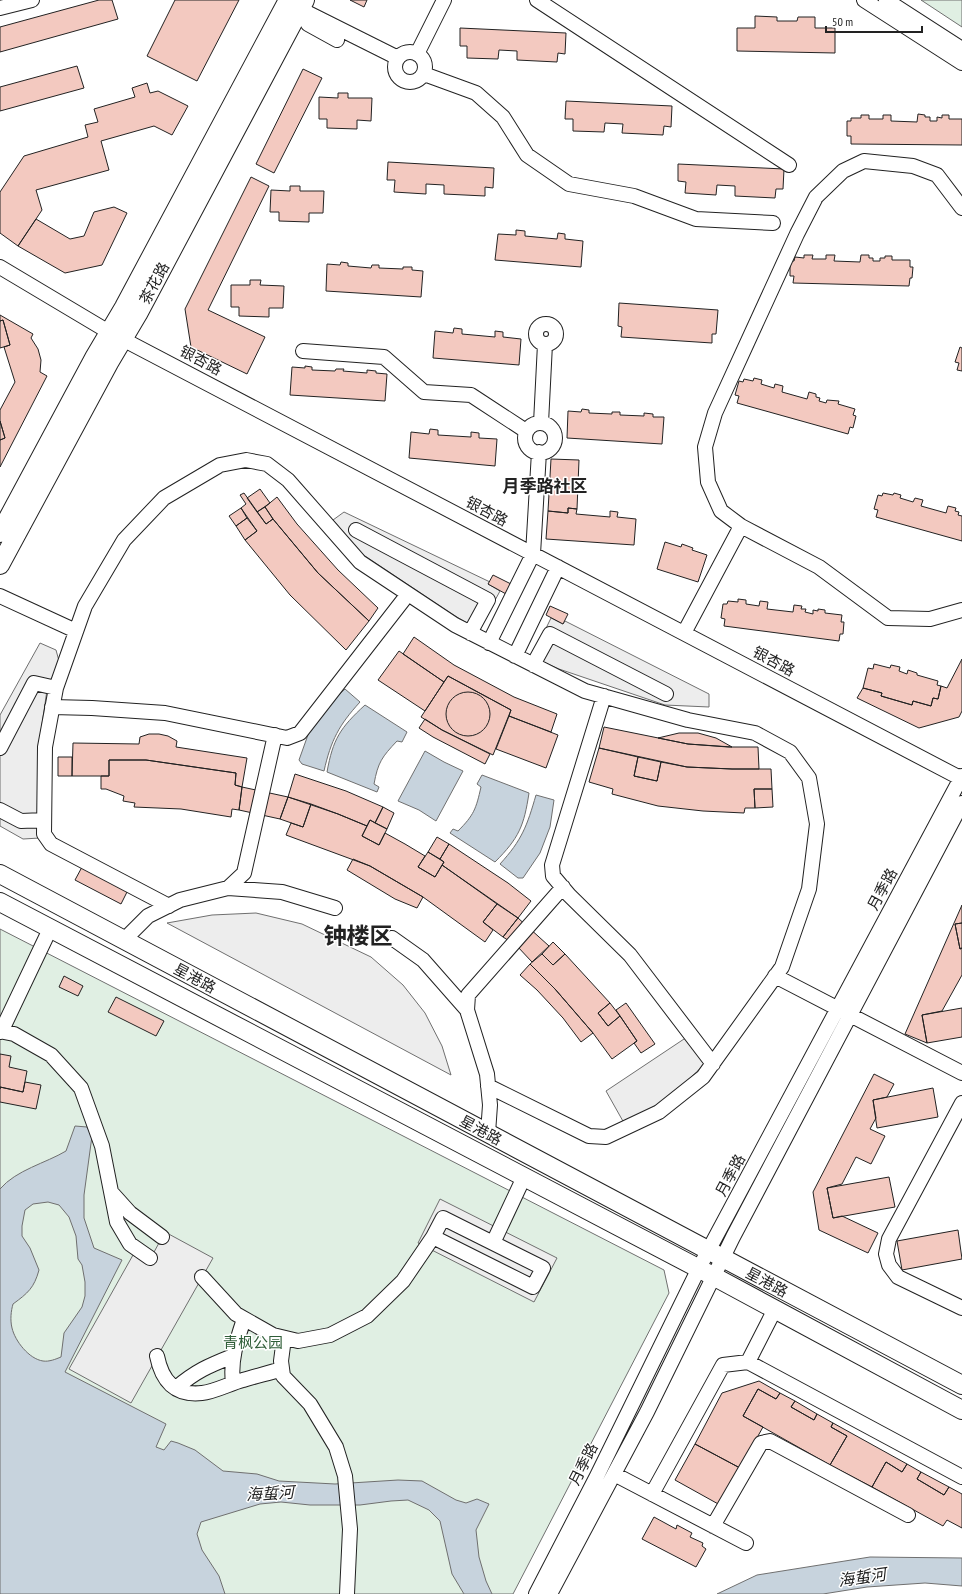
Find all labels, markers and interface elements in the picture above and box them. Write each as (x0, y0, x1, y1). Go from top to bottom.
scale bar (826, 8, 922, 34)
text: 50 m (832, 14, 853, 29)
street label: 茶花路 (135, 259, 173, 307)
street label: 银杏路 (177, 341, 225, 379)
district label: 月季路社区 (503, 475, 588, 497)
street label: 银杏路 (463, 492, 511, 530)
street label: 银杏路 (750, 642, 798, 680)
street label: 月季路 (863, 865, 901, 913)
district label: 钟楼区 (324, 921, 393, 950)
street label: 星港路 (171, 959, 219, 997)
street label: 星港路 (457, 1111, 505, 1149)
street label: 月季路 (711, 1151, 749, 1199)
street label: 星港路 (743, 1263, 791, 1301)
park label: 青枫公园 (223, 1333, 283, 1352)
street label: 月季路 (564, 1440, 602, 1488)
water label: 海蜇河 (246, 1482, 297, 1504)
water label: 海蜇河 (837, 1563, 890, 1590)

